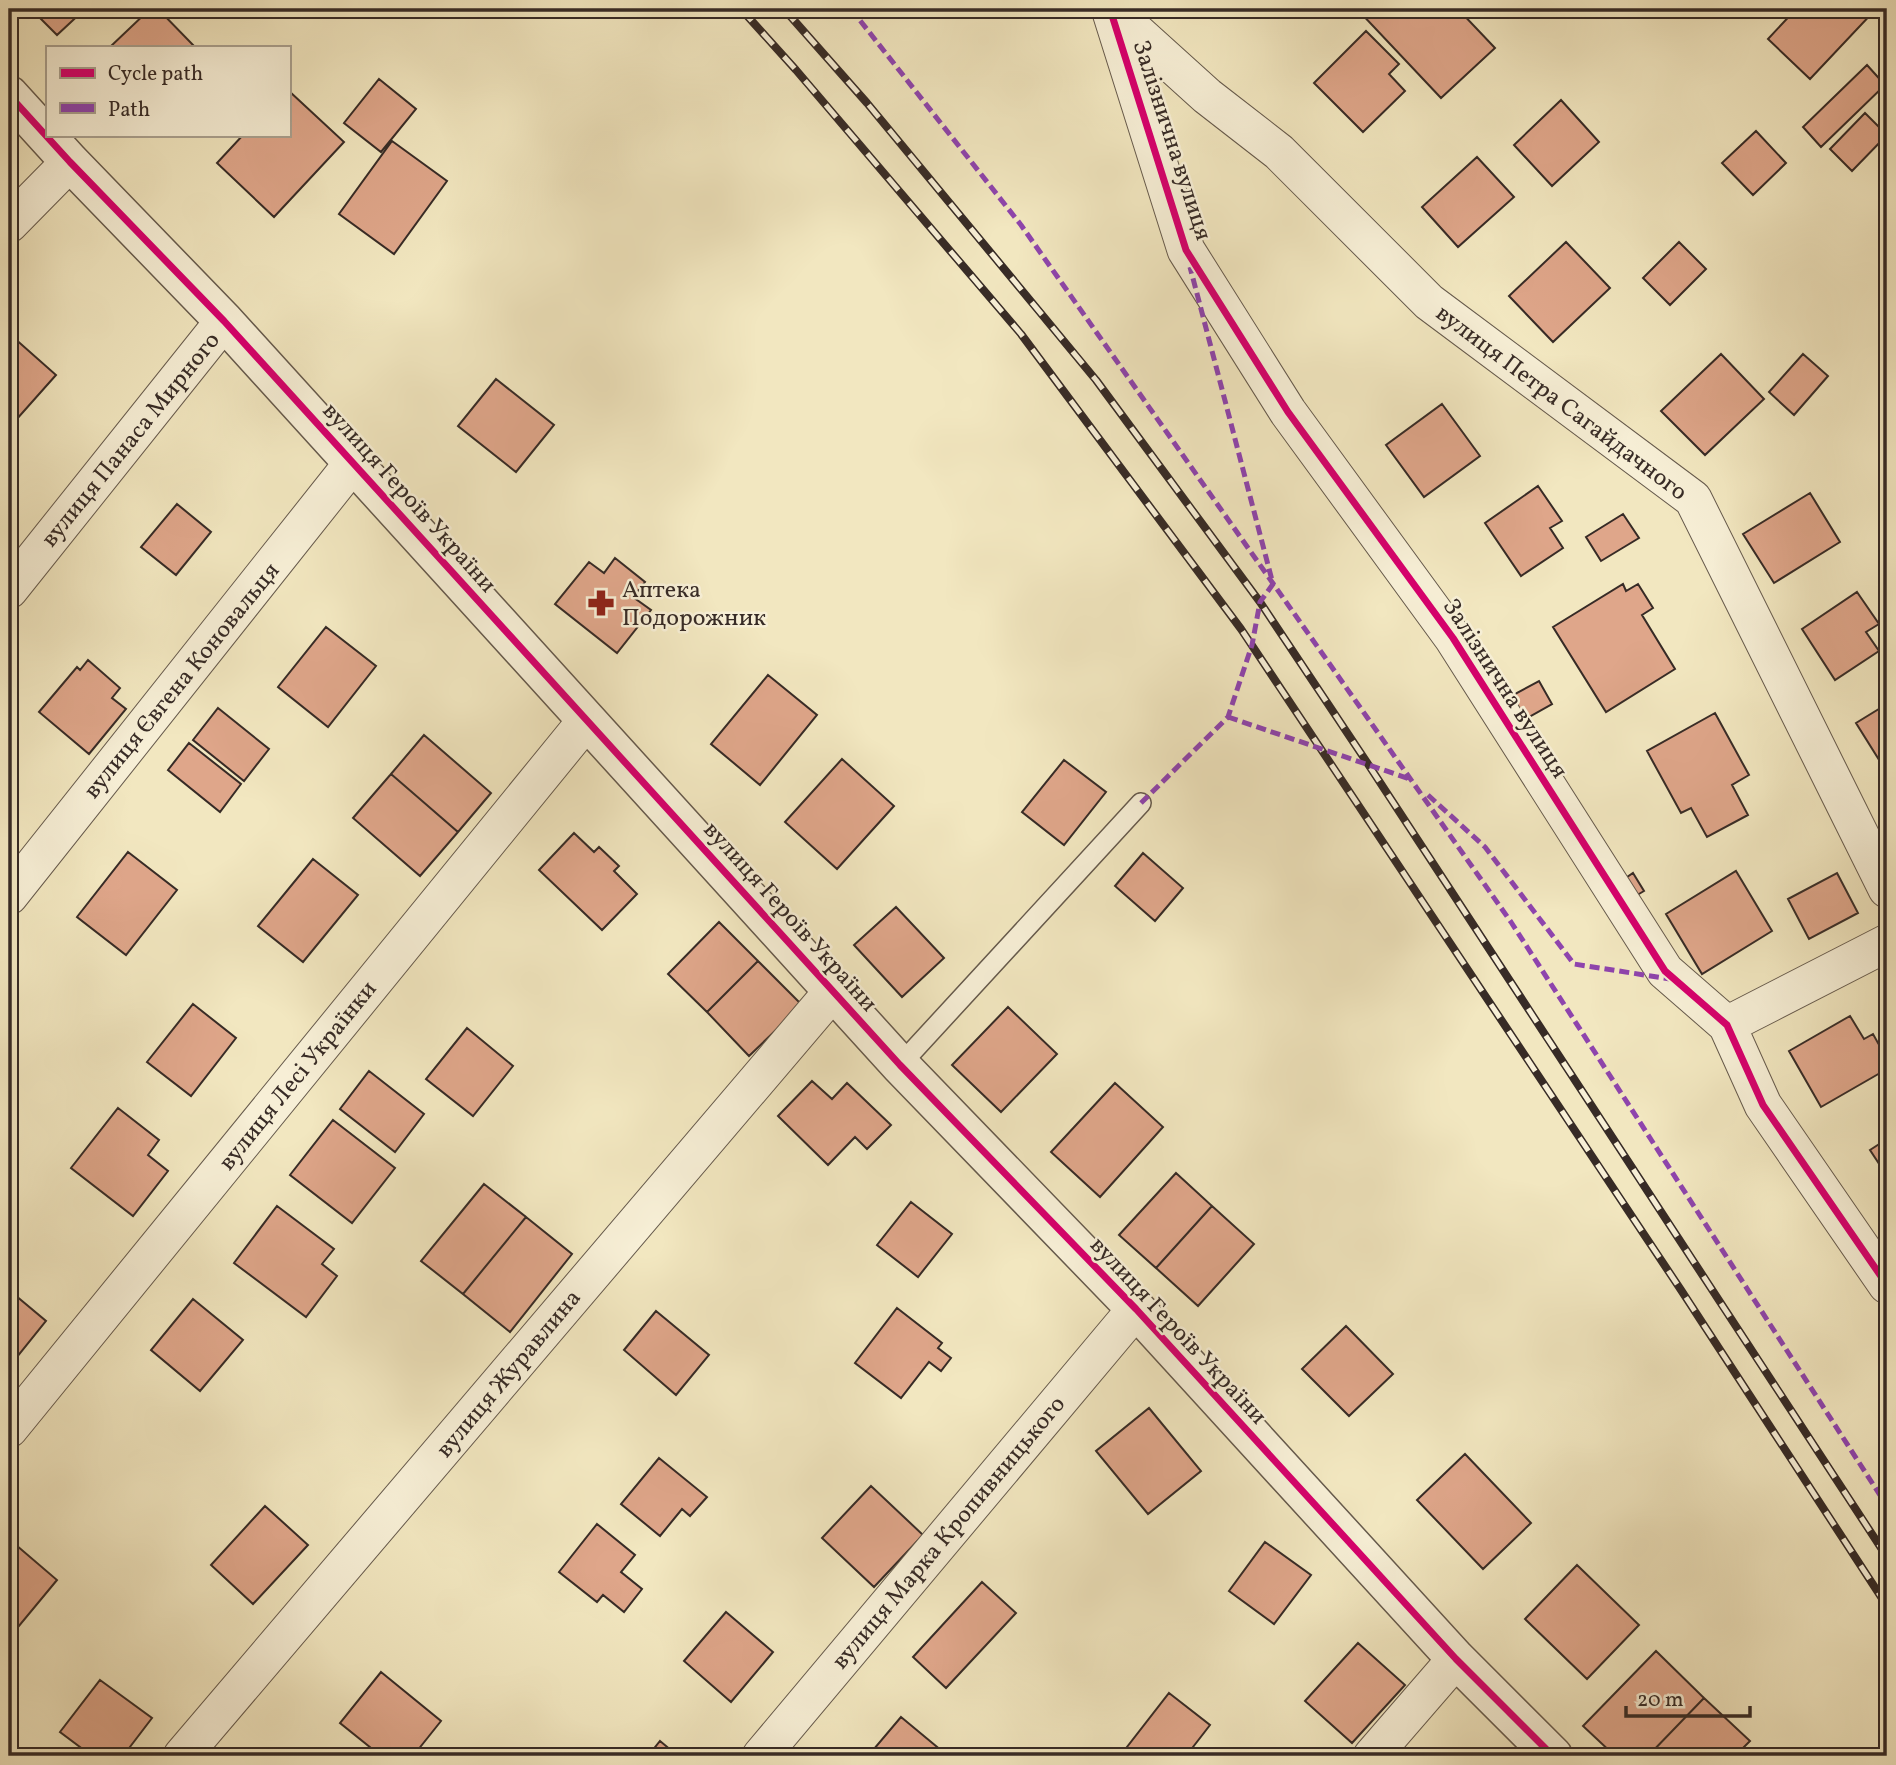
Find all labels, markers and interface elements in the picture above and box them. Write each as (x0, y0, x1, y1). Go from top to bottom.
street label: Залізнична вулиця (1123, 36, 1219, 245)
legend (46, 46, 290, 136)
text: Cycle path (108, 60, 203, 89)
text: Path (108, 96, 150, 125)
street label: вулиця Петра Сагайдачного (1428, 297, 1694, 510)
street label: вулиця Панаса Мирного (34, 325, 229, 555)
street label: вулиця Героїв України (314, 396, 503, 601)
street label: вулиця Євгена Коновальця (76, 556, 289, 807)
place label: Аптека Подорожник (622, 574, 766, 636)
pharmacy icon: Аптека Подорожник (586, 588, 616, 618)
street label: Залізнична вулиця (1433, 592, 1575, 786)
street label: вулиця Героїв України (695, 815, 884, 1020)
street label: вулиця Лесі Українки (211, 974, 386, 1178)
street label: вулиця Героїв України (1081, 1230, 1274, 1433)
street label: вулиця Журавлина (429, 1283, 590, 1466)
street label: вулиця Марка Кропивницького (825, 1389, 1074, 1677)
scale bar (1626, 1674, 1751, 1718)
text: 20 m (1637, 1686, 1683, 1715)

